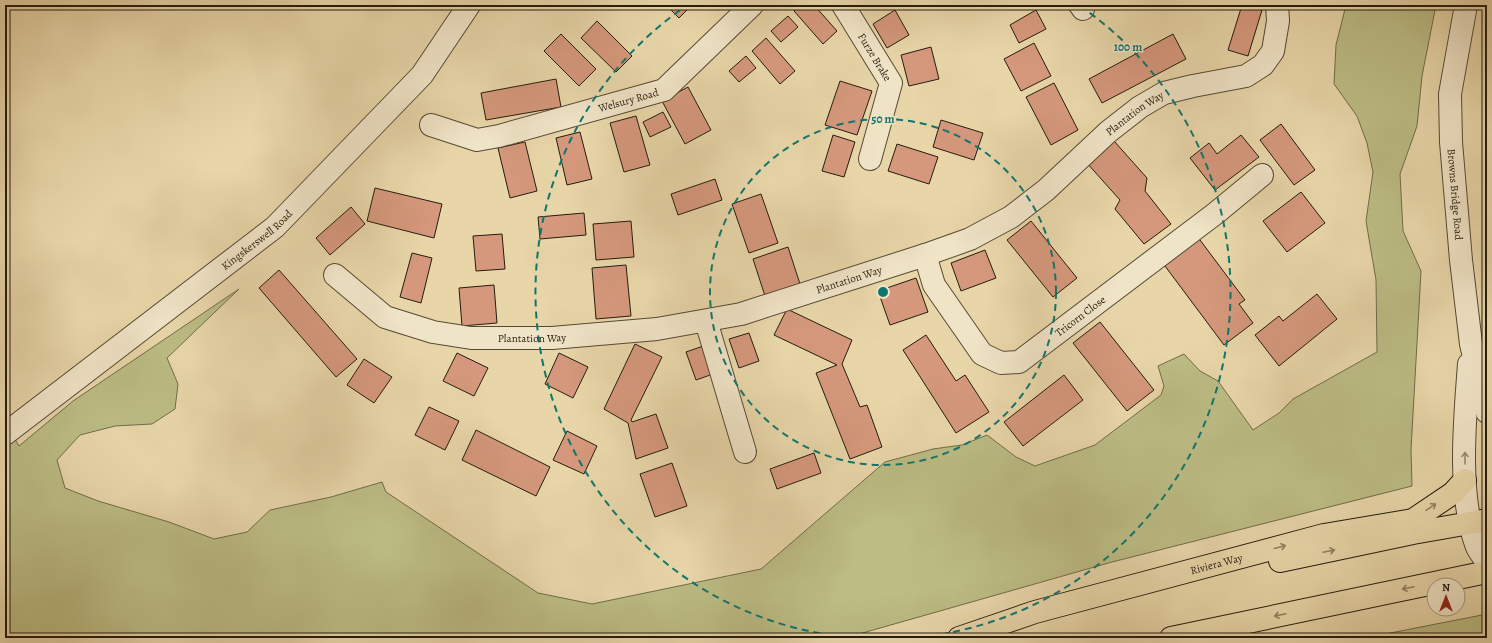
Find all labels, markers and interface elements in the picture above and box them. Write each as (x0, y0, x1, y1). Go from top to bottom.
street label: Furze Brake (854, 30, 895, 84)
text: 100 m (1114, 39, 1142, 55)
street label: Welsury Road (596, 85, 660, 116)
street label: Plantation Way (1102, 88, 1167, 139)
text: 50 m (871, 111, 895, 127)
street label: Browns Bridge Road (1444, 148, 1466, 241)
street label: Kingskerswell Road (218, 206, 296, 274)
street label: Plantation Way (814, 262, 884, 297)
centre of rings (876, 285, 890, 299)
street label: Tricorn Close (1052, 292, 1109, 340)
street label: Plantation Way (498, 330, 567, 346)
one-way arrow (1461, 452, 1469, 465)
one-way arrow (1425, 503, 1437, 511)
one-way arrow (1273, 543, 1286, 550)
one-way arrow (1322, 546, 1335, 554)
street label: Riviera Way (1189, 550, 1244, 578)
north arrow (1426, 577, 1466, 617)
text: N (1442, 580, 1450, 595)
one-way arrow (1402, 585, 1415, 593)
one-way arrow (1274, 611, 1287, 619)

